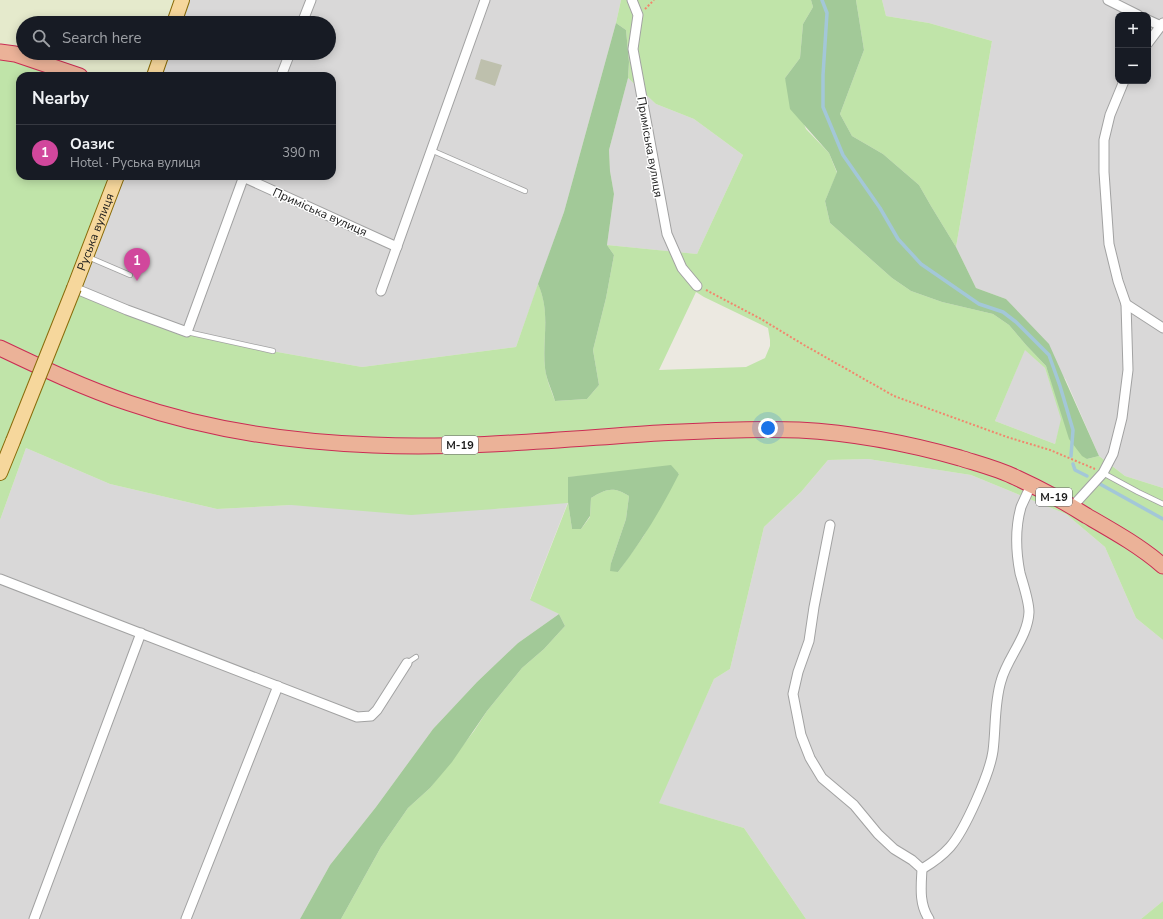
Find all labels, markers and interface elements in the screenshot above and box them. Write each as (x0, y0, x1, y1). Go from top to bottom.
map controls (1115, 12, 1151, 84)
button: + (1115, 12, 1151, 48)
search box (16, 16, 336, 60)
icon: search (30, 27, 52, 49)
text: Search here (62, 28, 142, 48)
button: − (1115, 48, 1151, 84)
text: Nearby (32, 87, 89, 110)
street label: Приміська вулиця (633, 95, 667, 199)
text: Оазис (70, 134, 114, 154)
text: 1 (41, 144, 49, 162)
text: 390 m (282, 144, 320, 162)
text: Hotel · Руська вулиця (70, 154, 201, 172)
street label: Приміська вулиця (270, 184, 370, 240)
street label: Руська вулиця (73, 191, 118, 273)
pin: 1 (124, 248, 150, 281)
your location (758, 418, 778, 438)
road number: М-19 (442, 436, 478, 454)
road number: М-19 (1036, 488, 1072, 506)

